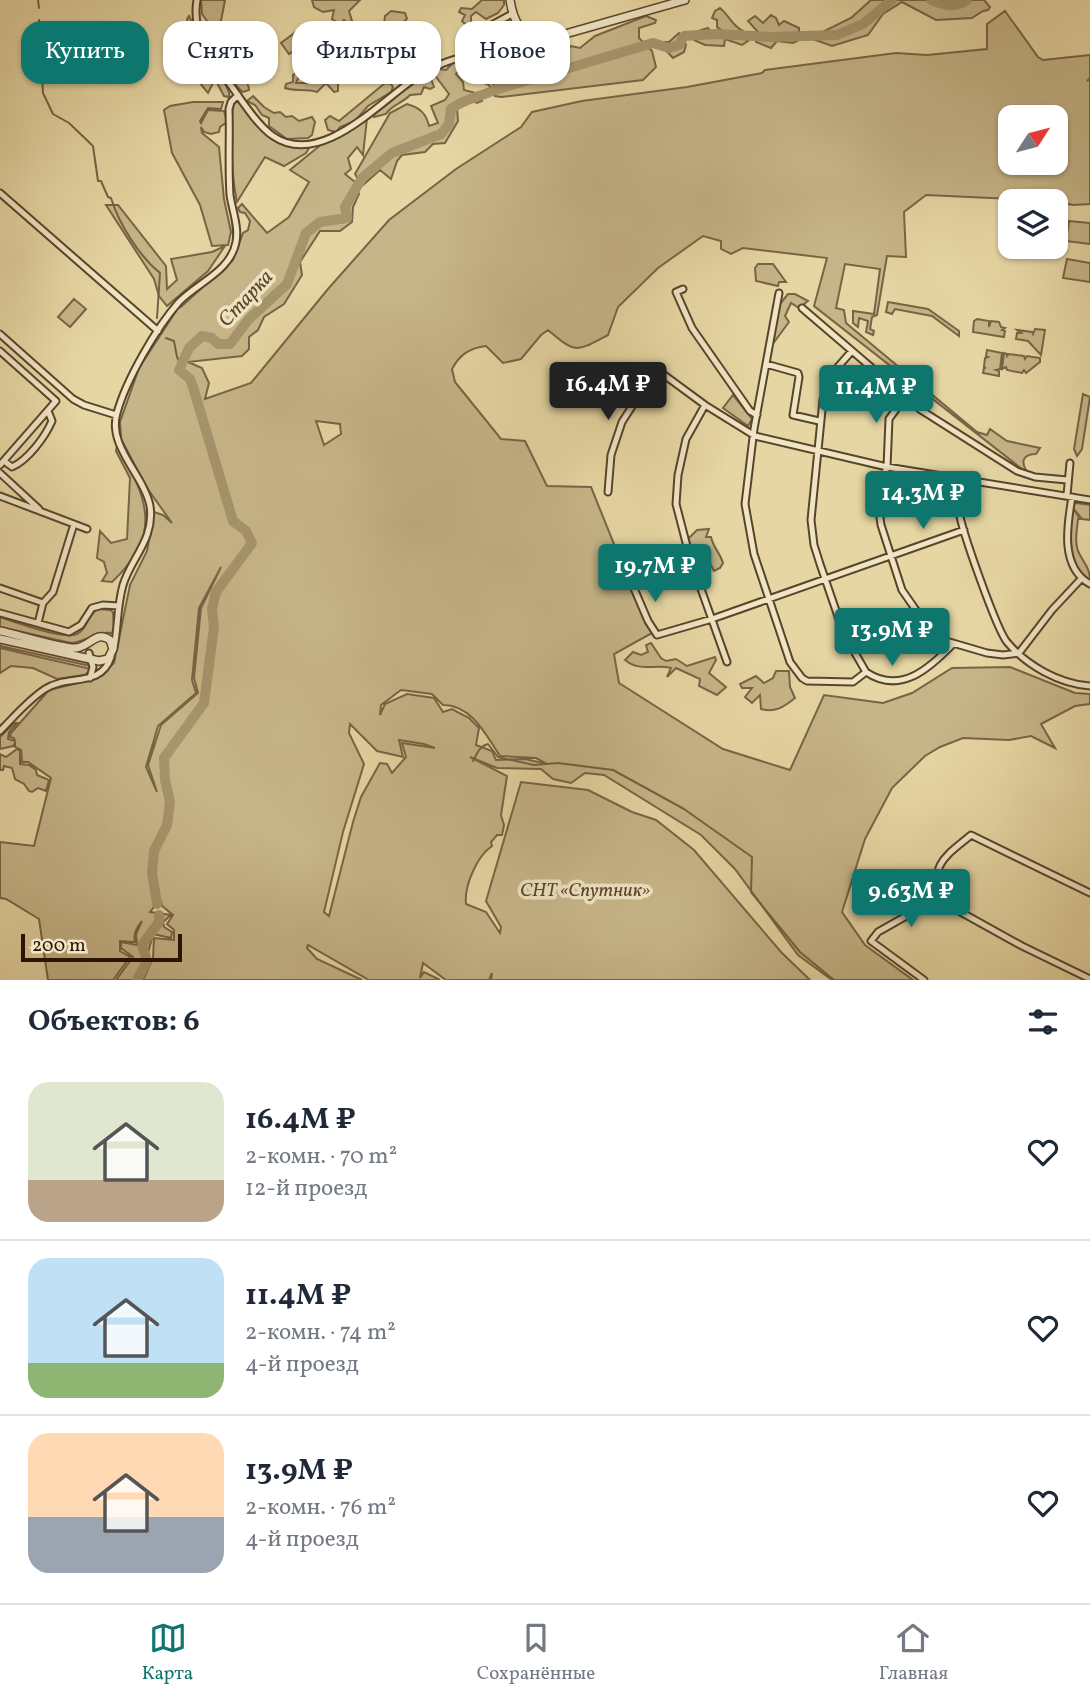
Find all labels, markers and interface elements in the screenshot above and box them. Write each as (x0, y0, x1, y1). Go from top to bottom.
chip: Купить (21, 21, 149, 84)
chip: Снять (163, 21, 278, 84)
chip: Фильтры (292, 21, 441, 84)
chip: Новое (455, 21, 570, 84)
north arrow (998, 105, 1068, 175)
map controls (998, 105, 1068, 259)
button: layers (998, 189, 1068, 259)
water label: Старка (212, 264, 280, 334)
pin: 16.4M ₽ (543, 362, 673, 422)
pin: 11.4M ₽ (811, 366, 941, 425)
text: 16.4M ₽ (566, 369, 650, 401)
text: 11.4M ₽ (835, 372, 917, 404)
pin: 14.3M ₽ (858, 472, 988, 531)
text: 14.3M ₽ (881, 478, 965, 510)
pin: 19.7M ₽ (590, 544, 720, 604)
text: 19.7M ₽ (614, 551, 696, 583)
pin: 13.9M ₽ (827, 608, 957, 668)
text: 13.9M ₽ (851, 615, 933, 647)
pin: 9.63M ₽ (846, 870, 976, 929)
text: 9.63M ₽ (868, 876, 954, 908)
park label: СНТ «Спутник» (520, 878, 650, 904)
scale bar (21, 931, 182, 963)
text: 200 m (32, 933, 86, 959)
text: Объектов: 6 (28, 1001, 200, 1043)
icon: filters (1024, 1003, 1062, 1041)
text: 16.4M ₽ (245, 1099, 356, 1141)
icon: home (84, 1110, 168, 1194)
icon: heart (1024, 1133, 1062, 1171)
text: 2-комн. · 70 m² (245, 1141, 397, 1173)
text: 12-й проезд (245, 1173, 367, 1205)
text: 11.4M ₽ (245, 1275, 351, 1317)
icon: home (84, 1286, 168, 1370)
icon: heart (1024, 1309, 1062, 1347)
text: 2-комн. · 74 m² (245, 1317, 396, 1349)
text: 4-й проезд (245, 1349, 359, 1381)
text: 13.9M ₽ (245, 1450, 353, 1492)
icon: home (84, 1461, 168, 1545)
icon: heart (1024, 1484, 1062, 1522)
text: 2-комн. · 76 m² (245, 1492, 396, 1524)
text: 4-й проезд (245, 1524, 359, 1556)
tab: Карта (142, 1619, 193, 1687)
tab: Сохранённые (477, 1619, 595, 1687)
tab: Главная (879, 1619, 948, 1687)

